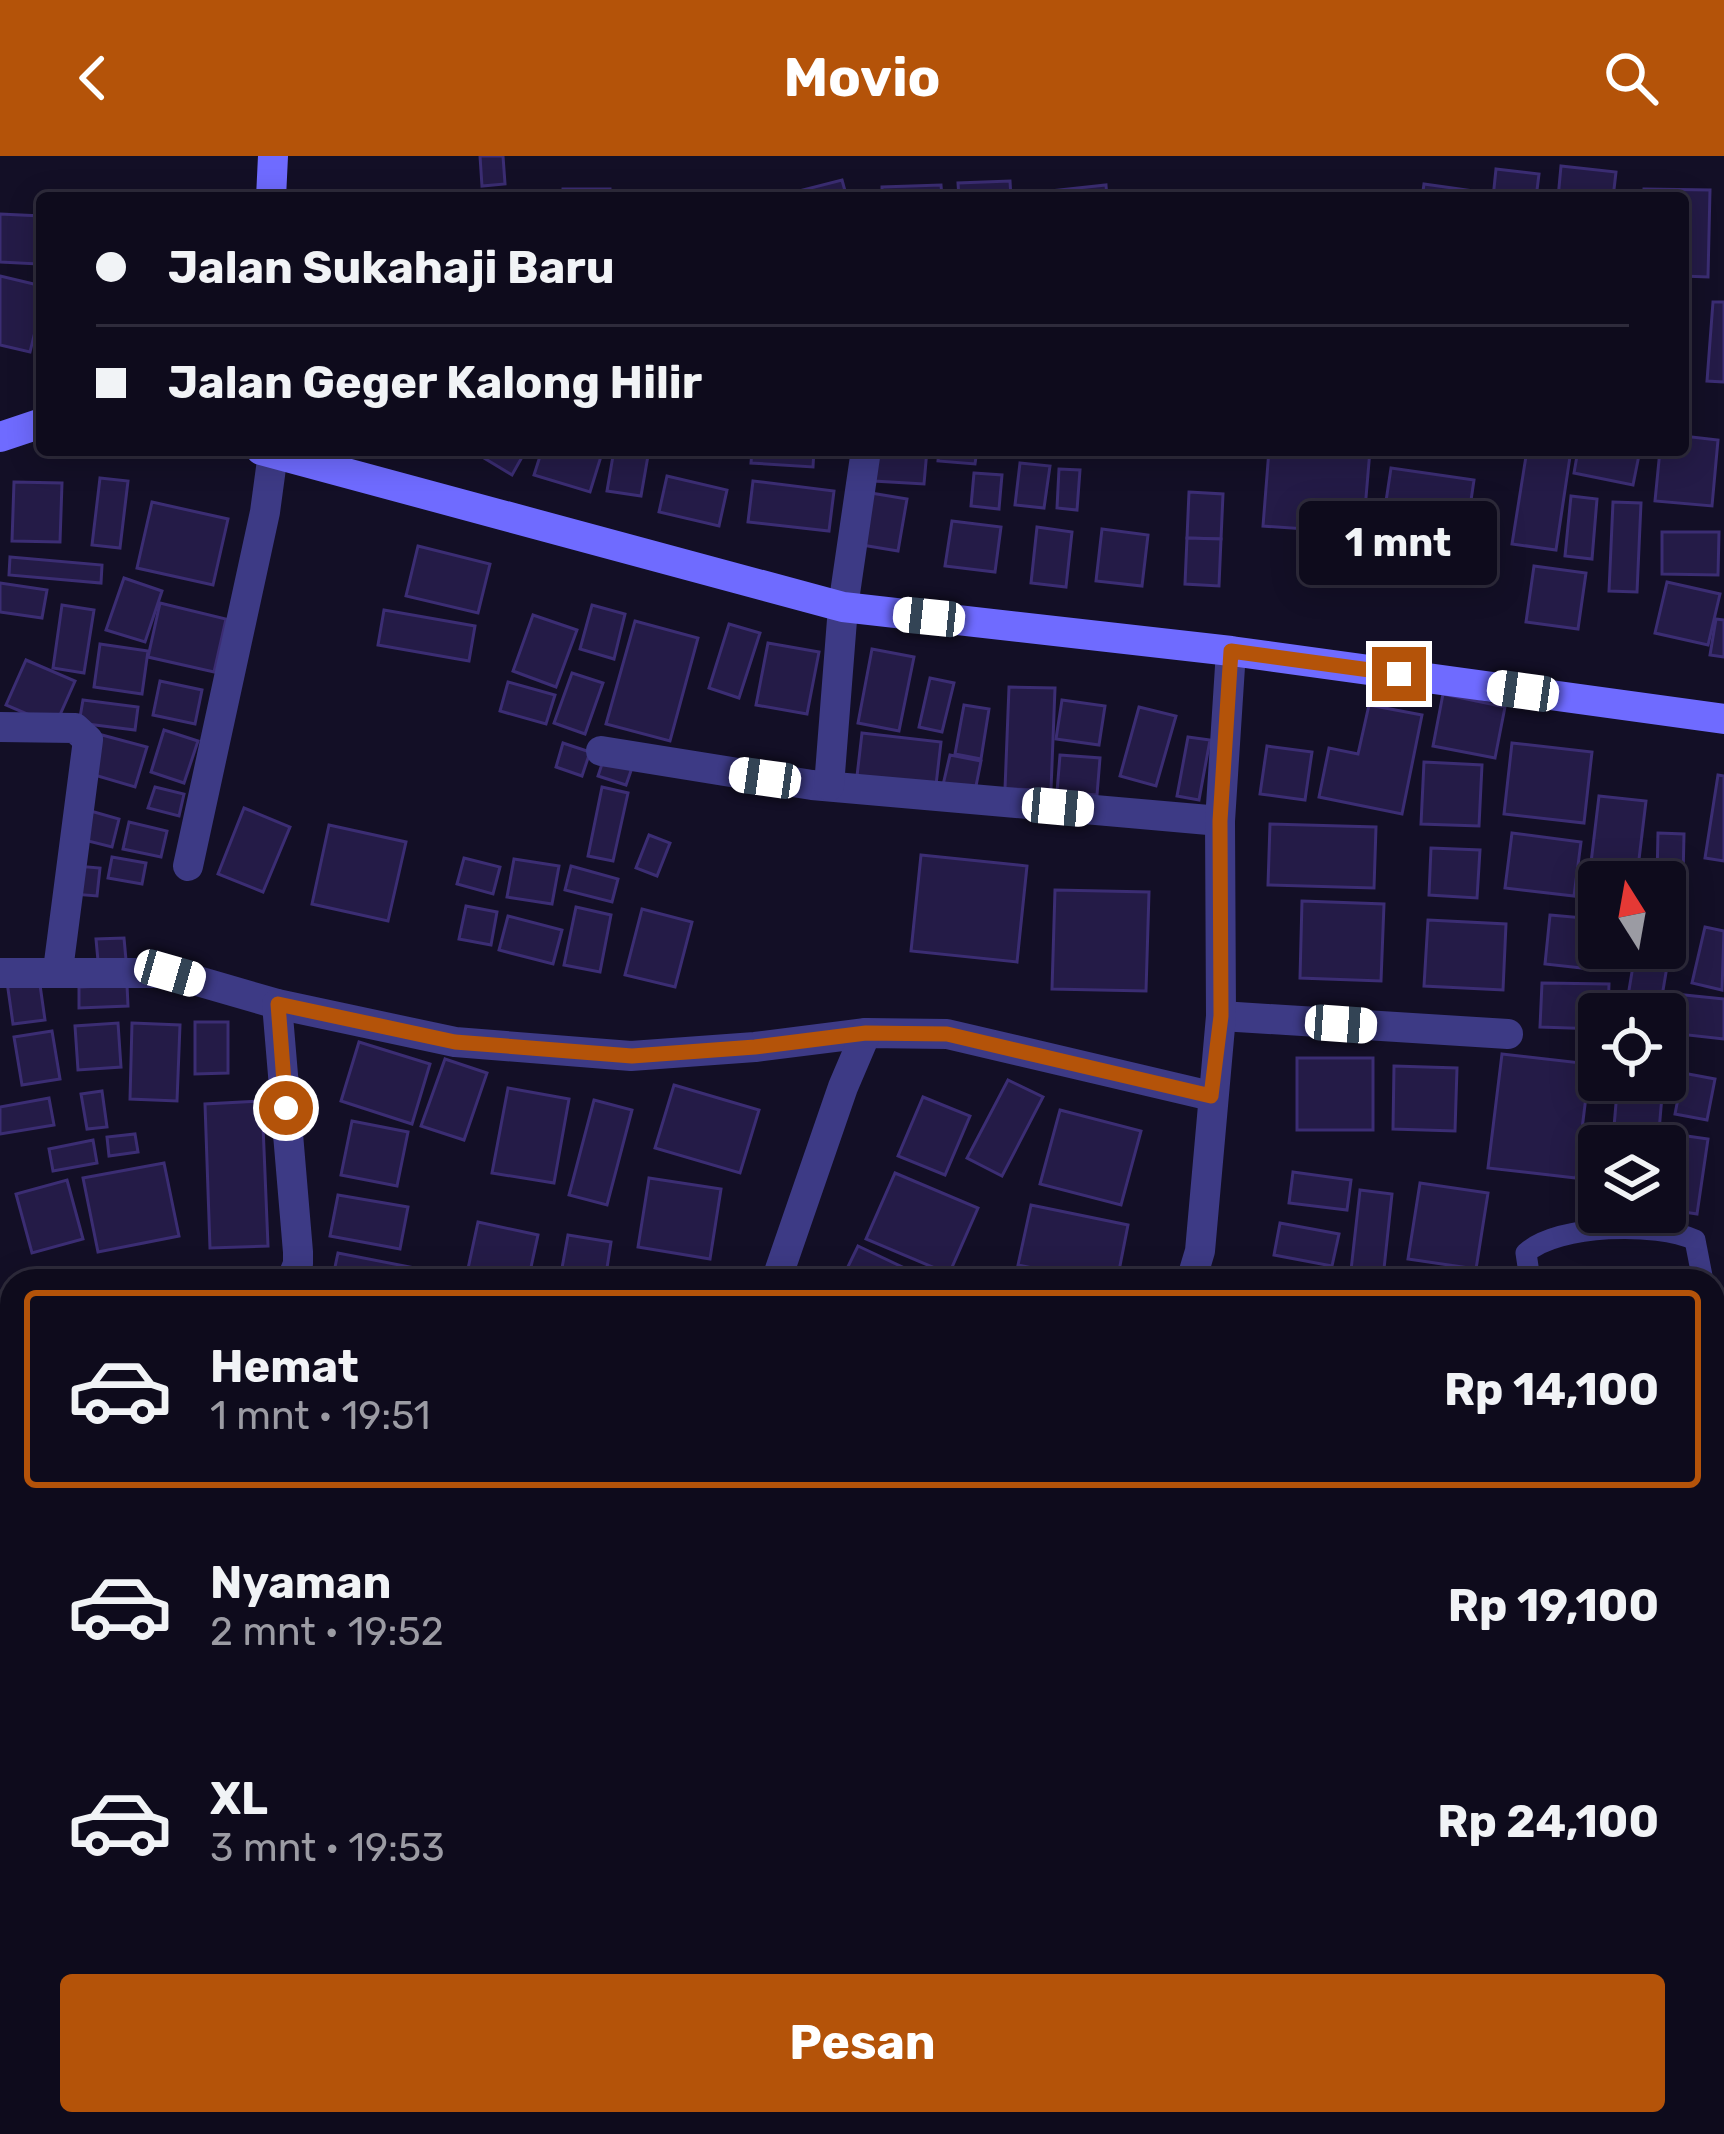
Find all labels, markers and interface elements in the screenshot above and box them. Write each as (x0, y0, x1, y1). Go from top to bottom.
icon: back (60, 45, 126, 111)
icon: search (1598, 45, 1664, 111)
text: Movio (783, 46, 941, 110)
text: Jalan Sukahaji Baru (168, 241, 615, 294)
text: Jalan Geger Kalong Hilir (168, 356, 702, 409)
callout: 1 mnt (1300, 500, 1498, 584)
text: 1 mnt (1345, 520, 1451, 566)
car (891, 595, 967, 639)
route end (1372, 647, 1426, 701)
car (1485, 668, 1561, 714)
car (727, 755, 803, 801)
car (1021, 786, 1095, 828)
north arrow (1578, 861, 1686, 969)
map controls (1578, 861, 1686, 1233)
car (130, 946, 210, 1000)
button: locate (1578, 993, 1686, 1101)
car (1304, 1004, 1378, 1044)
route start (259, 1081, 313, 1135)
button: layers (1578, 1125, 1686, 1233)
icon: car (66, 1335, 174, 1443)
text: Hemat (210, 1340, 359, 1393)
text: Rp 14,100 (1444, 1363, 1659, 1416)
text: 1 mnt · 19:51 (210, 1393, 431, 1439)
icon: car (66, 1551, 174, 1659)
text: Nyaman (210, 1556, 391, 1609)
text: Rp 19,100 (1448, 1579, 1659, 1632)
text: 2 mnt · 19:52 (210, 1609, 444, 1655)
icon: car (66, 1767, 174, 1875)
text: XL (210, 1772, 268, 1825)
text: Rp 24,100 (1437, 1795, 1659, 1848)
text: 3 mnt · 19:53 (210, 1825, 445, 1871)
button: Pesan (60, 1974, 1665, 2112)

